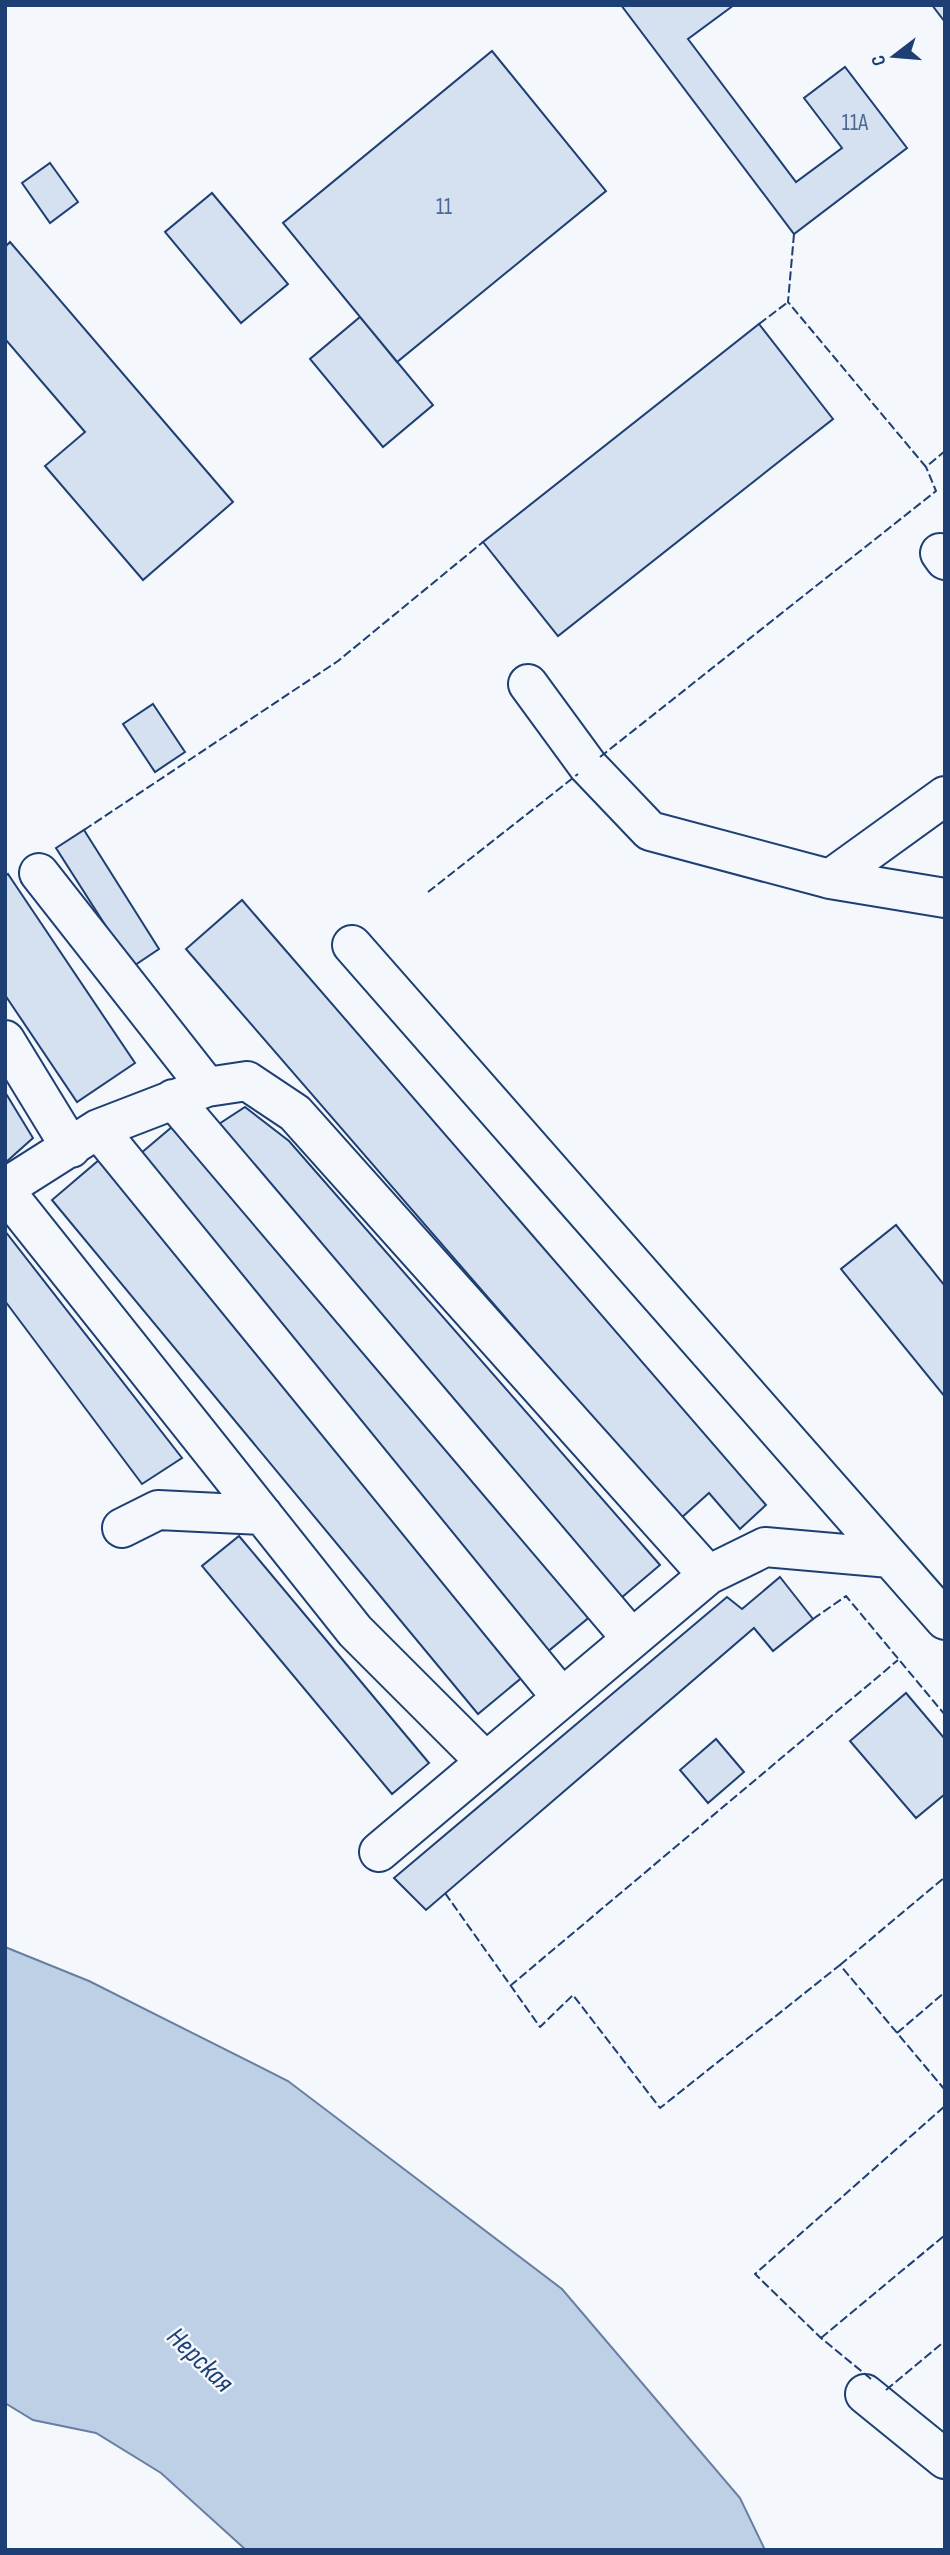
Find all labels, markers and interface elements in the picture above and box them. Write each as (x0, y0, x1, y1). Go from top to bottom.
north arrow (859, 21, 929, 91)
text: С (867, 52, 891, 68)
house number: 11А (842, 109, 868, 137)
house number: 11 (436, 193, 452, 221)
water label: Нерская (160, 2321, 240, 2400)

